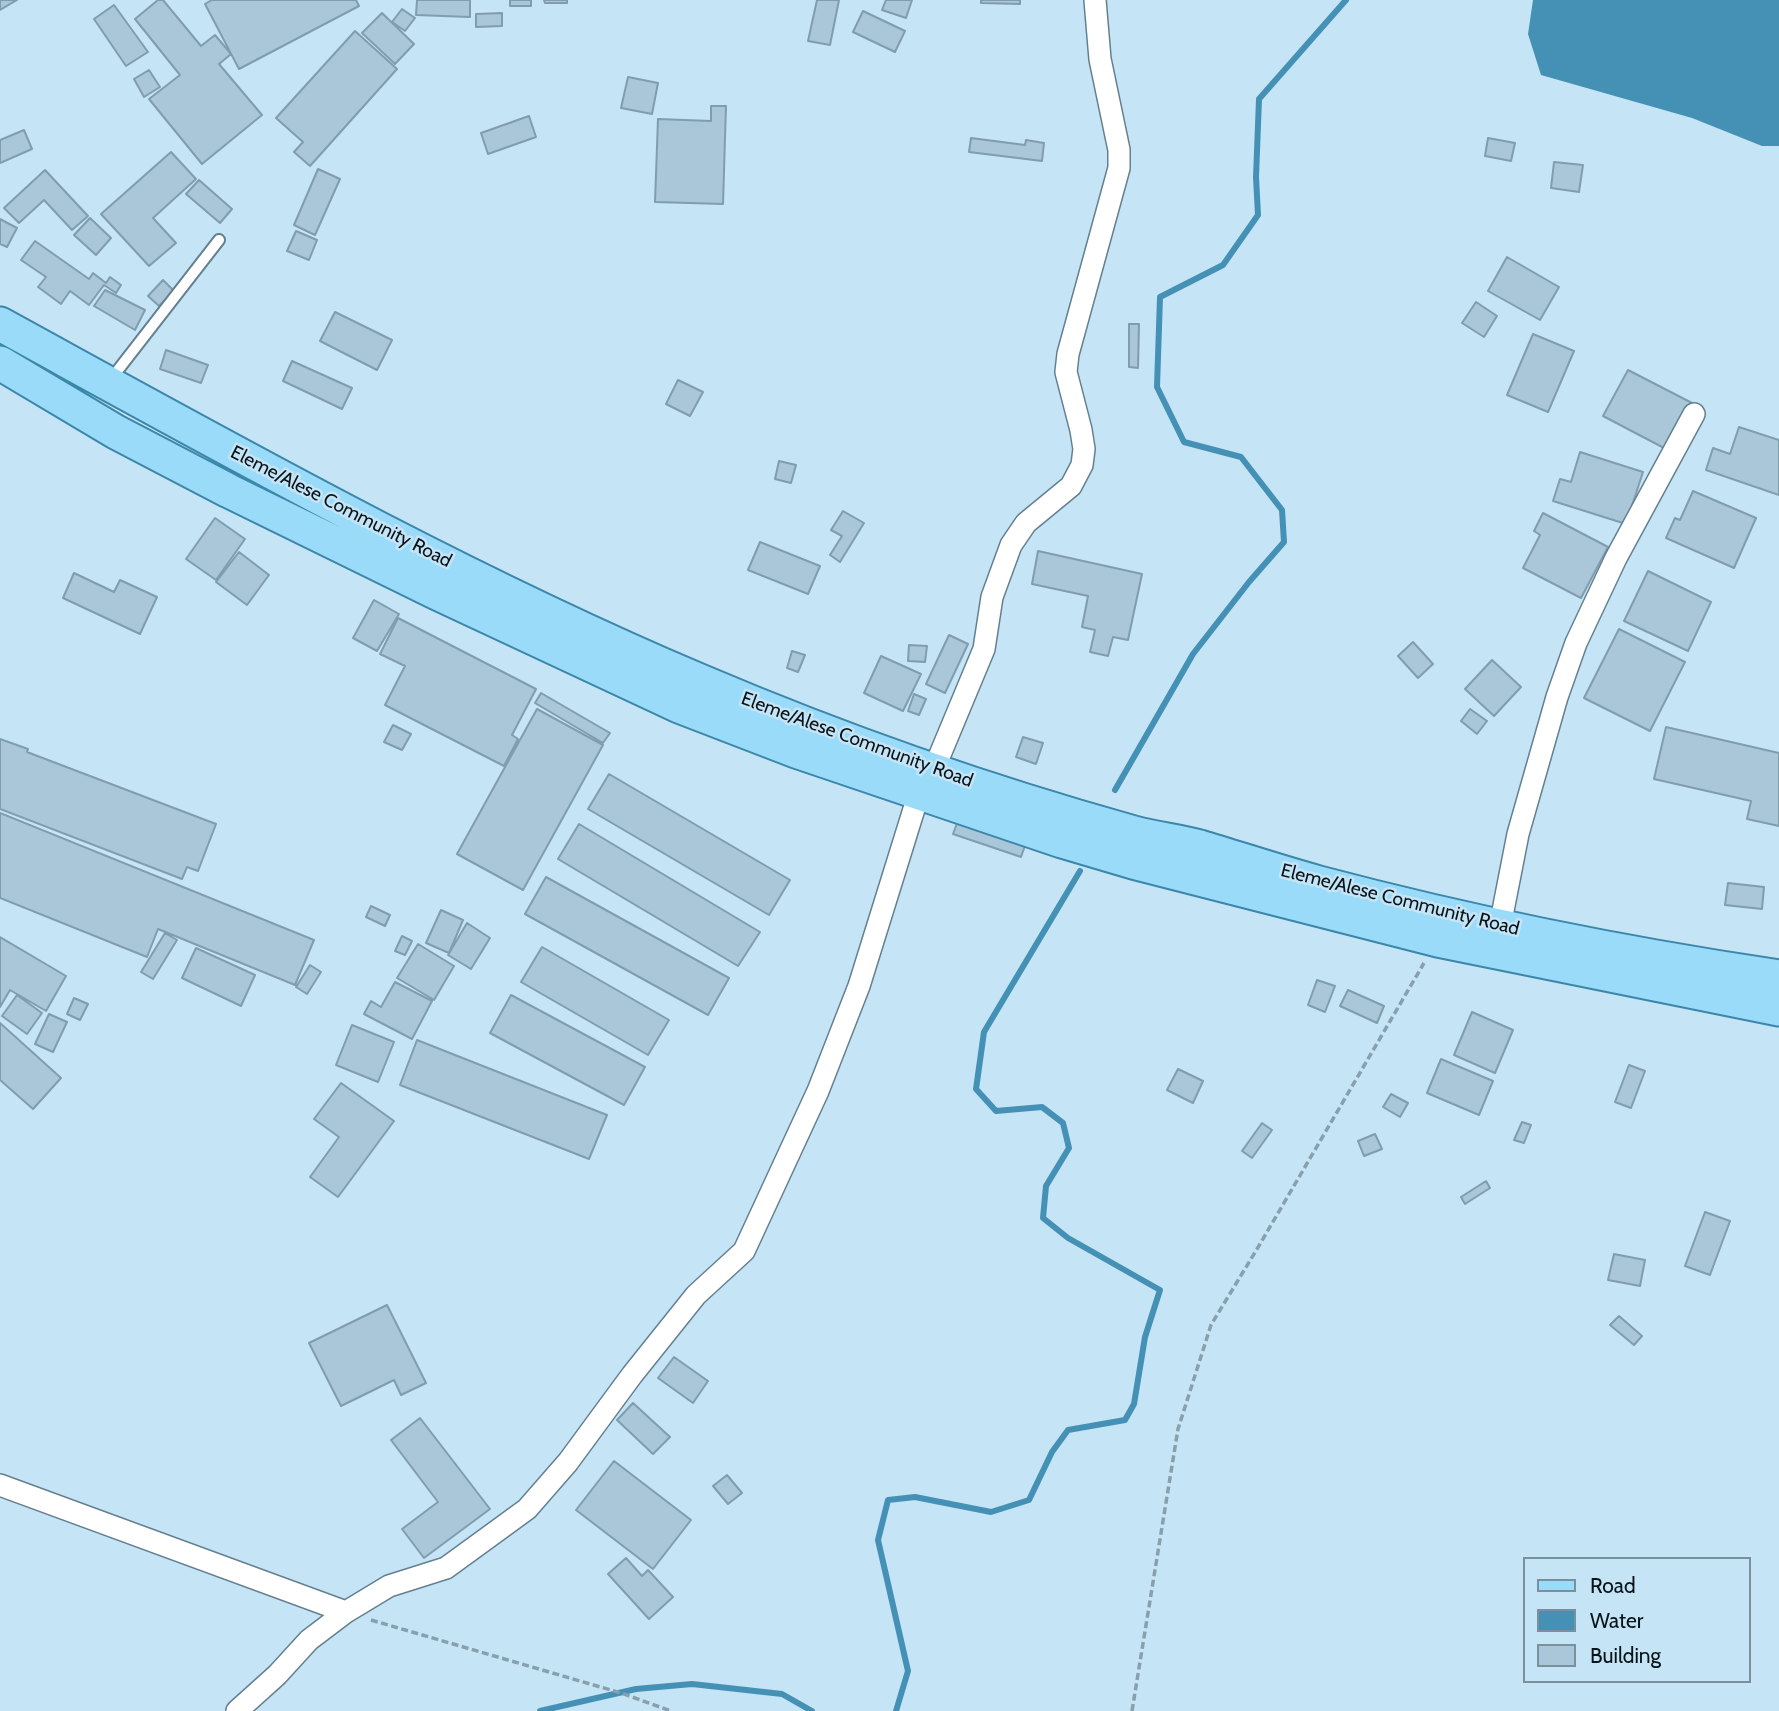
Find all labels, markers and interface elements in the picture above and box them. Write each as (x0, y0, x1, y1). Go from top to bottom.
street label: Eleme/Alese Community Road (227, 441, 455, 573)
street label: Eleme/Alese Community Road (738, 687, 976, 793)
street label: Eleme/Alese Community Road (1278, 859, 1522, 941)
legend (1524, 1557, 1751, 1683)
text: Road (1590, 1573, 1636, 1598)
text: Water (1590, 1608, 1643, 1633)
text: Building (1590, 1643, 1661, 1668)

